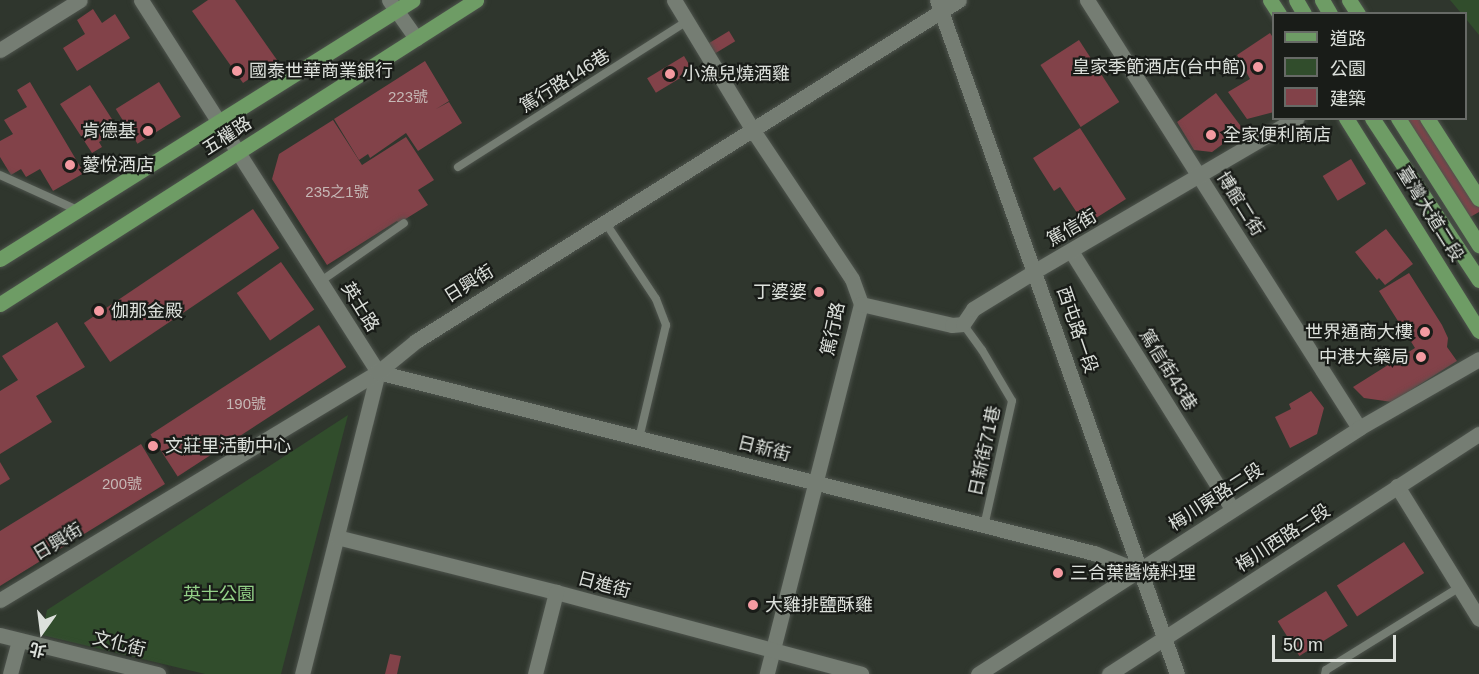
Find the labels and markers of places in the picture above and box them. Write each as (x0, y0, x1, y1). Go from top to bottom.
place label: 皇家季節酒店(台中館) (1072, 56, 1246, 78)
place label: 國泰世華商業銀行 (249, 60, 393, 82)
marker: 皇家季節酒店(台中館) (1251, 60, 1265, 74)
place label: 小漁兒燒酒雞 (682, 63, 790, 85)
marker: 國泰世華商業銀行 (230, 64, 244, 78)
marker: 小漁兒燒酒雞 (663, 67, 677, 81)
place label: 肯德基 (82, 120, 136, 142)
marker: 肯德基 (141, 124, 155, 138)
place label: 全家便利商店 (1223, 124, 1331, 146)
marker: 全家便利商店 (1204, 128, 1218, 142)
place label: 薆悅酒店 (82, 154, 154, 176)
marker: 薆悅酒店 (63, 158, 77, 172)
place label: 丁婆婆 (753, 281, 807, 303)
marker: 丁婆婆 (812, 285, 826, 299)
place label: 伽那金殿 (111, 300, 183, 322)
marker: 伽那金殿 (92, 304, 106, 318)
place label: 世界通商大樓 (1305, 321, 1413, 343)
marker: 世界通商大樓 (1418, 325, 1432, 339)
place label: 中港大藥局 (1319, 346, 1409, 368)
marker: 中港大藥局 (1414, 350, 1428, 364)
place label: 文莊里活動中心 (165, 435, 291, 457)
marker: 文莊里活動中心 (146, 439, 160, 453)
place label: 三合葉醬燒料理 (1070, 562, 1196, 584)
marker: 三合葉醬燒料理 (1051, 566, 1065, 580)
place label: 大雞排鹽酥雞 (765, 594, 873, 616)
marker: 大雞排鹽酥雞 (746, 598, 760, 612)

